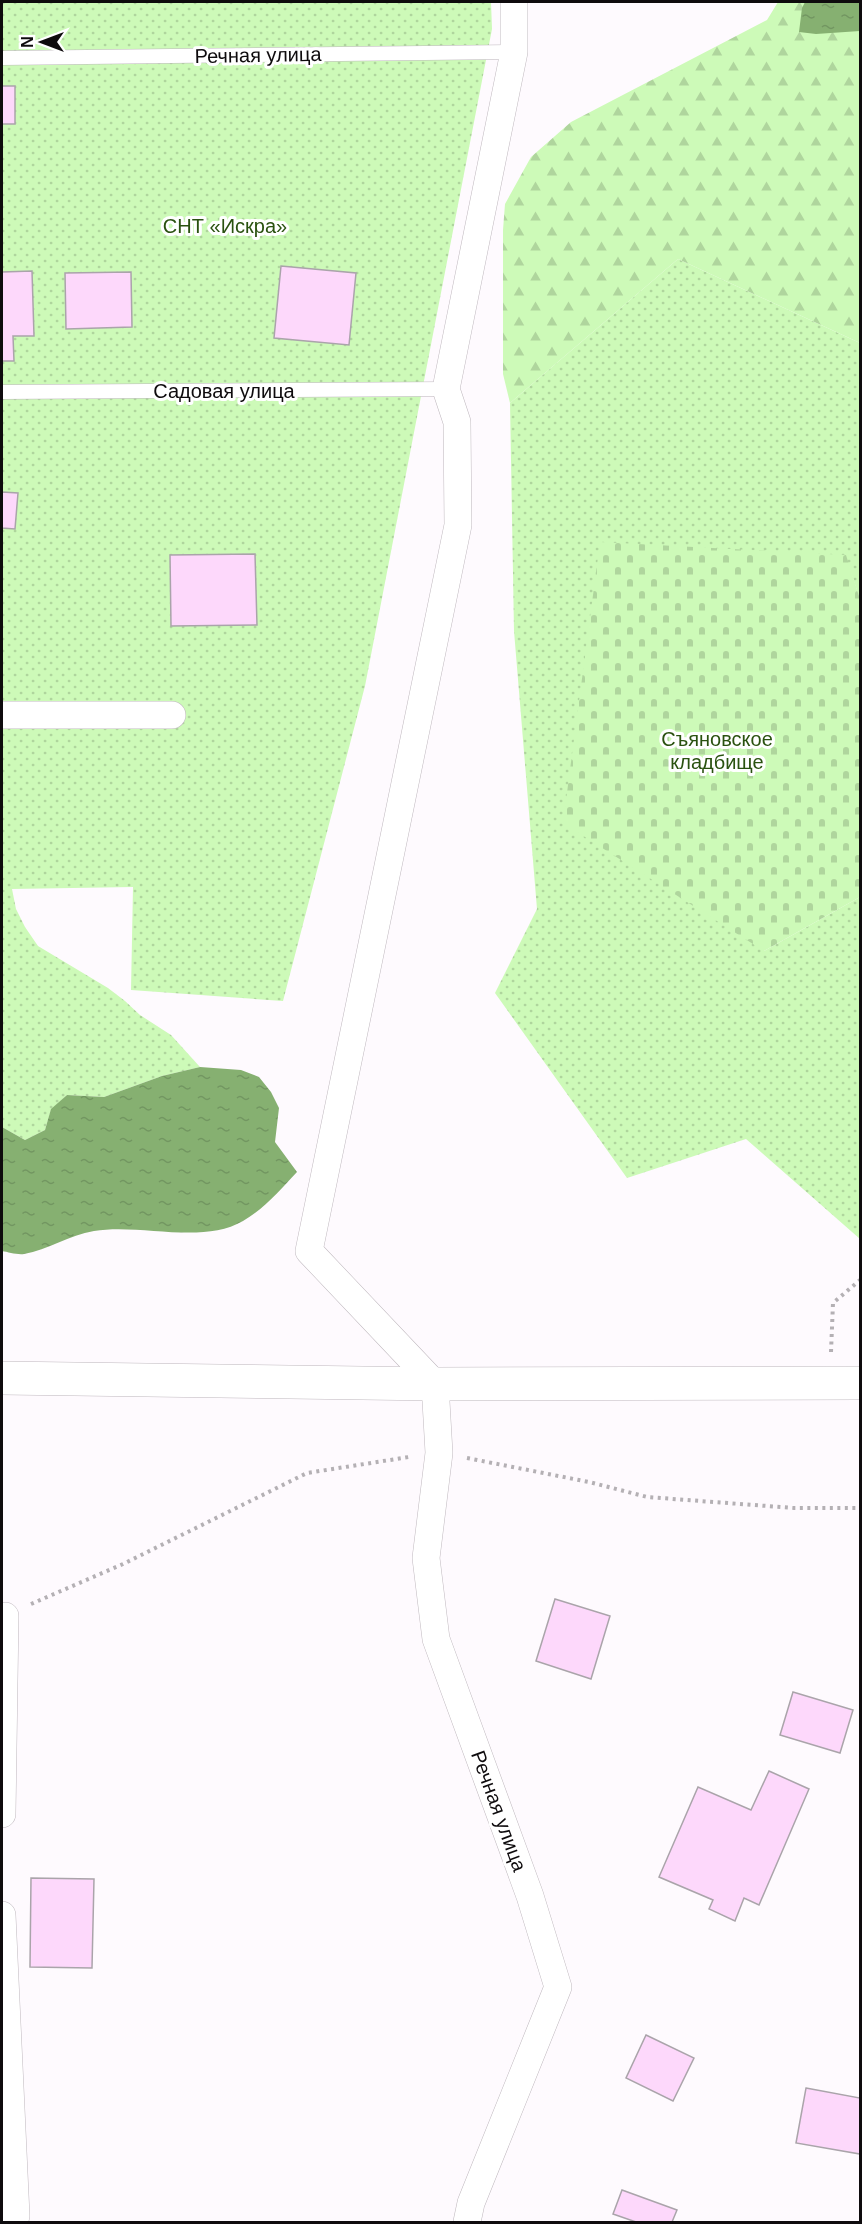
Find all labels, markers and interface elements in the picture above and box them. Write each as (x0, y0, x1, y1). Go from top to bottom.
north arrow (12, 12, 72, 72)
text: N (19, 36, 36, 48)
street label: Речная улица (194, 43, 322, 67)
park label: СНТ «Искра» (163, 215, 287, 237)
street label: Садовая улица (153, 380, 296, 402)
park label: Съяновское кладбище (661, 728, 773, 773)
street label: Речная улица (467, 1748, 531, 1875)

